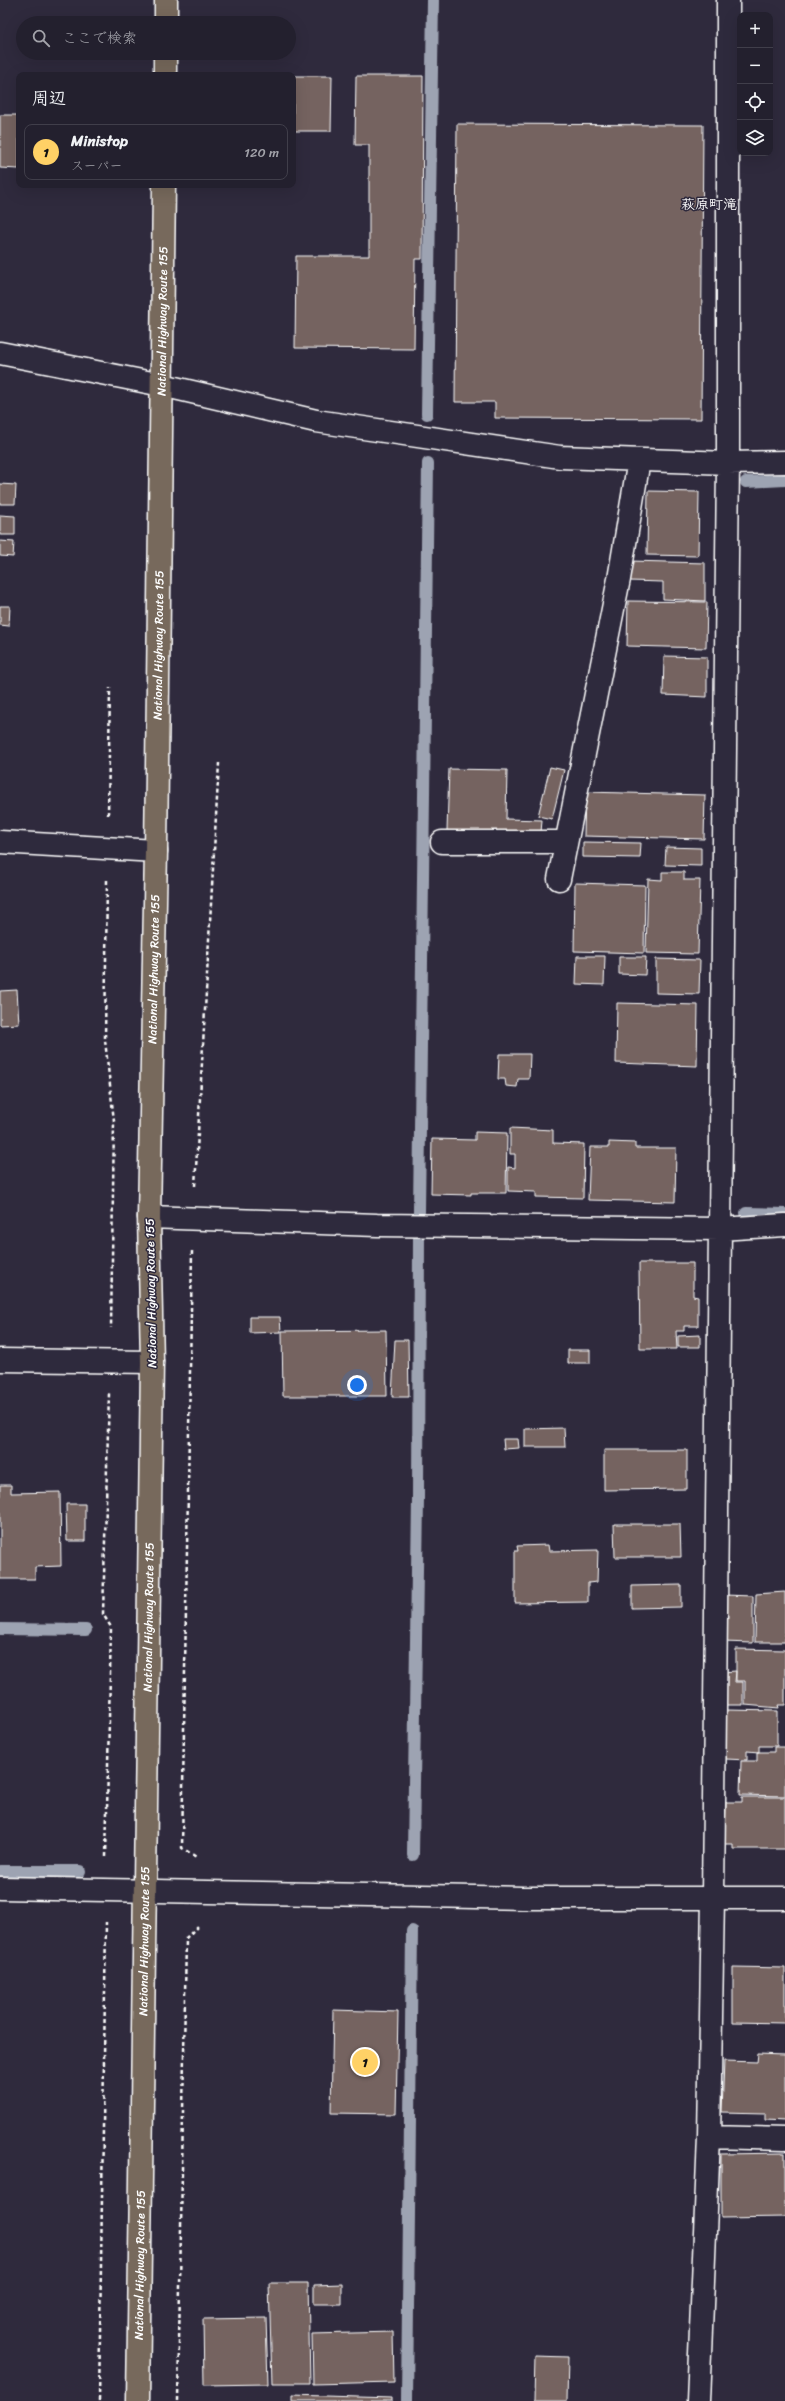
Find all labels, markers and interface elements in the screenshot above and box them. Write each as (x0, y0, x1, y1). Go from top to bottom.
map controls (737, 12, 773, 156)
button: + (737, 12, 773, 48)
search box (16, 16, 296, 60)
text: ここで検索 (62, 25, 137, 51)
icon: search (30, 27, 52, 49)
button: − (737, 48, 773, 84)
text: 周辺 (32, 83, 66, 113)
button: locate (737, 84, 773, 120)
button: layers (737, 120, 773, 156)
text: Ministop (71, 128, 128, 154)
text: 1 (43, 141, 49, 164)
text: 120 m (244, 141, 279, 164)
text: スーパー (71, 154, 122, 177)
district label: 萩原町滝 (681, 192, 737, 217)
street label: National Highway Route 155 (150, 246, 174, 396)
street label: National Highway Route 155 (147, 570, 170, 720)
street label: National Highway Route 155 (141, 894, 166, 1044)
street label: National Highway Route 155 (139, 1218, 163, 1368)
your location (347, 1375, 367, 1395)
street label: National Highway Route 155 (137, 1542, 161, 1692)
street label: National Highway Route 155 (132, 1866, 156, 2016)
pin: 1 (352, 2047, 378, 2077)
street label: National Highway Route 155 (128, 2190, 152, 2340)

